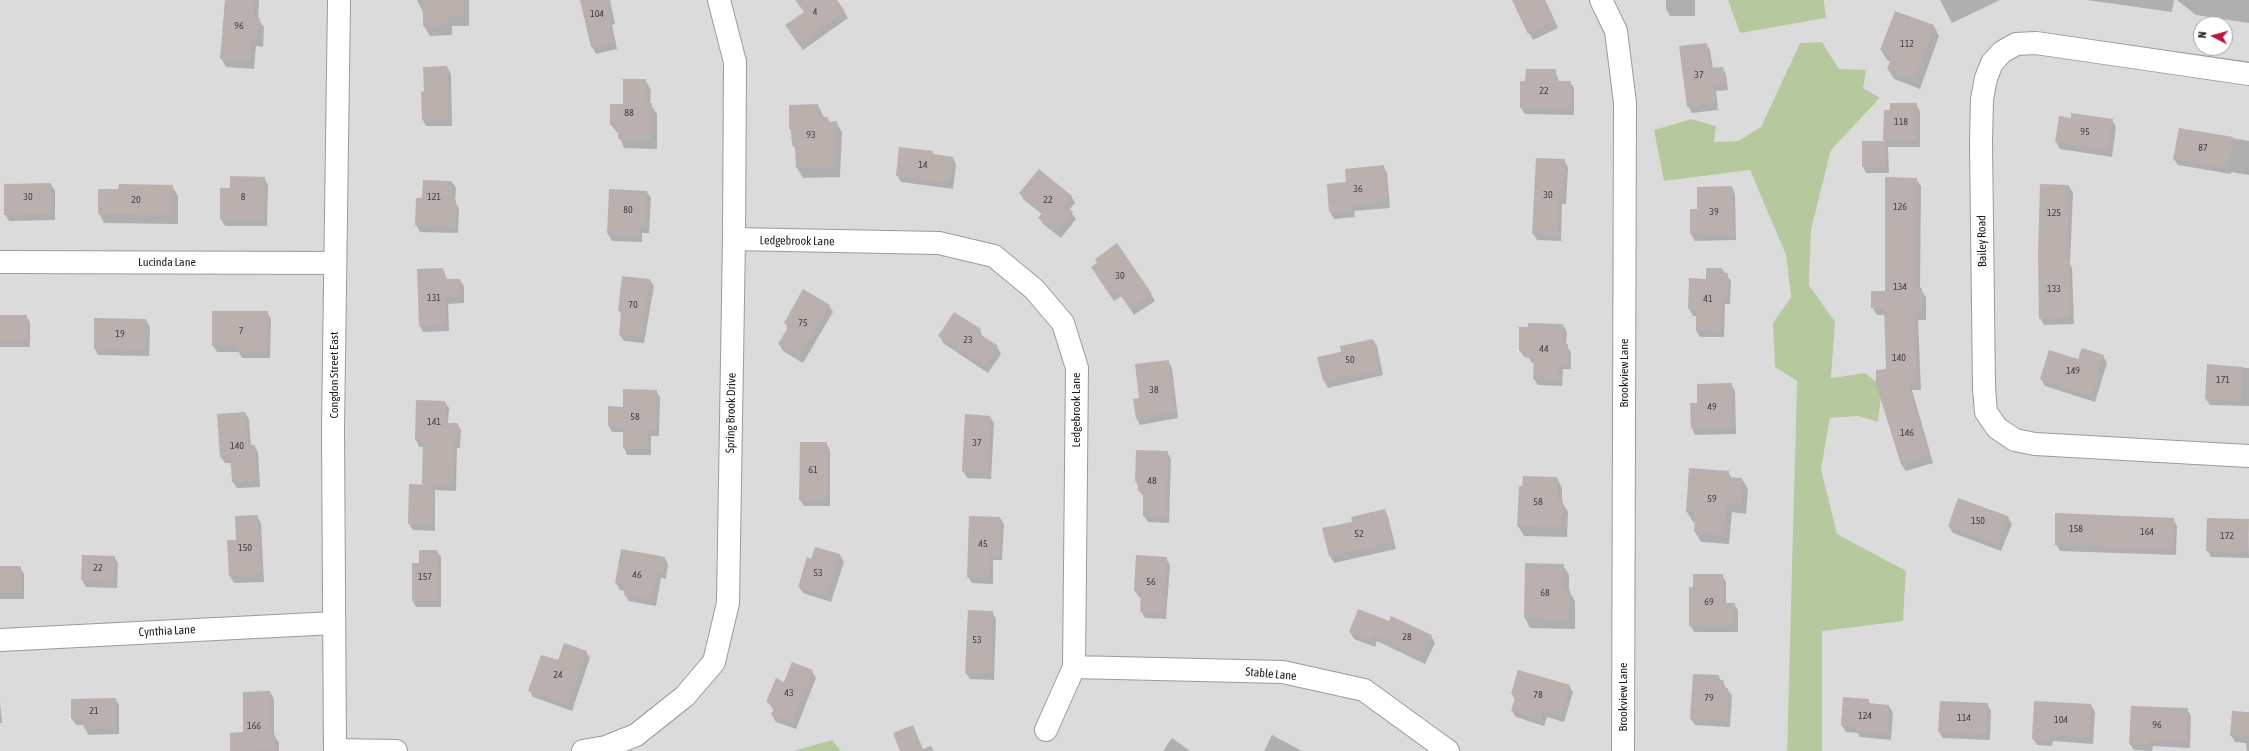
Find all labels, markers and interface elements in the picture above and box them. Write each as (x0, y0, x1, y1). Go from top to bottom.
house number: 4 (813, 6, 817, 18)
house number: 104 (590, 8, 604, 20)
north arrow (2193, 16, 2233, 56)
house number: 96 (234, 20, 244, 32)
text: N (2196, 31, 2208, 39)
house number: 112 (1900, 38, 1914, 50)
house number: 37 (1694, 69, 1704, 81)
house number: 22 (1539, 85, 1549, 97)
house number: 88 (624, 107, 634, 119)
house number: 118 (1894, 116, 1908, 128)
house number: 95 (2080, 126, 2090, 138)
house number: 93 (806, 129, 816, 141)
house number: 87 (2198, 142, 2208, 154)
house number: 14 (918, 159, 928, 171)
house number: 36 (1353, 183, 1363, 195)
house number: 30 (1543, 189, 1553, 201)
house number: 30 (23, 191, 33, 203)
house number: 8 (241, 191, 245, 203)
house number: 121 (427, 191, 441, 203)
house number: 20 (131, 194, 141, 206)
house number: 22 (1043, 194, 1053, 206)
house number: 126 (1893, 201, 1907, 213)
house number: 80 (623, 204, 633, 216)
house number: 39 (1709, 206, 1719, 218)
house number: 125 (2047, 207, 2061, 219)
street label: Bailey Road (1974, 215, 1990, 267)
street label: Ledgebrook Lane (759, 233, 835, 249)
street label: Lucinda Lane (138, 255, 196, 269)
house number: 30 (1115, 270, 1125, 282)
house number: 134 (1893, 281, 1907, 293)
house number: 133 (2047, 283, 2061, 295)
house number: 131 (427, 292, 441, 304)
house number: 41 (1703, 293, 1713, 305)
house number: 70 (628, 299, 638, 311)
house number: 75 (798, 317, 808, 329)
house number: 7 (239, 325, 243, 337)
house number: 19 (115, 328, 125, 340)
street label: Congdon Street East (327, 332, 341, 418)
house number: 23 (963, 334, 973, 346)
street label: Brookview Lane (1617, 338, 1631, 408)
house number: 44 (1539, 343, 1549, 355)
house number: 140 (1892, 352, 1906, 364)
house number: 50 (1345, 354, 1355, 366)
house number: 149 (2066, 365, 2080, 377)
street label: Ledgebrook Lane (1069, 372, 1083, 448)
street label: Spring Brook Drive (723, 373, 739, 453)
house number: 171 (2216, 374, 2230, 386)
house number: 38 (1149, 384, 1159, 396)
house number: 49 (1707, 401, 1717, 413)
house number: 58 (630, 411, 640, 423)
house number: 141 (427, 416, 441, 428)
house number: 146 (1900, 427, 1914, 439)
house number: 37 (972, 437, 982, 449)
house number: 140 (230, 440, 244, 452)
house number: 61 (808, 464, 818, 476)
house number: 48 (1147, 475, 1157, 487)
house number: 59 (1707, 493, 1717, 505)
house number: 58 (1533, 496, 1543, 508)
house number: 150 (1971, 515, 1985, 527)
house number: 158 (2069, 523, 2083, 535)
house number: 164 (2140, 526, 2154, 538)
house number: 52 (1354, 528, 1364, 540)
house number: 172 (2220, 530, 2234, 542)
house number: 45 (978, 538, 988, 550)
house number: 150 (238, 542, 252, 554)
house number: 22 (93, 562, 103, 574)
house number: 53 (813, 567, 823, 579)
house number: 46 (632, 569, 642, 581)
house number: 157 (418, 571, 432, 583)
house number: 56 (1146, 576, 1156, 588)
house number: 68 (1540, 587, 1550, 599)
house number: 69 (1704, 596, 1714, 608)
street label: Cynthia Lane (138, 622, 196, 640)
house number: 28 (1402, 631, 1412, 643)
house number: 53 (972, 634, 982, 646)
street label: Brookview Lane (1616, 662, 1630, 732)
street label: Stable Lane (1245, 665, 1297, 683)
house number: 24 (553, 669, 563, 681)
house number: 43 (784, 687, 794, 699)
house number: 78 (1533, 689, 1543, 701)
house number: 79 (1704, 692, 1714, 704)
house number: 21 (89, 705, 99, 717)
house number: 124 (1858, 710, 1872, 722)
house number: 114 (1957, 712, 1971, 724)
house number: 104 (2054, 714, 2068, 726)
house number: 96 (2152, 719, 2162, 731)
house number: 166 (247, 720, 261, 732)

